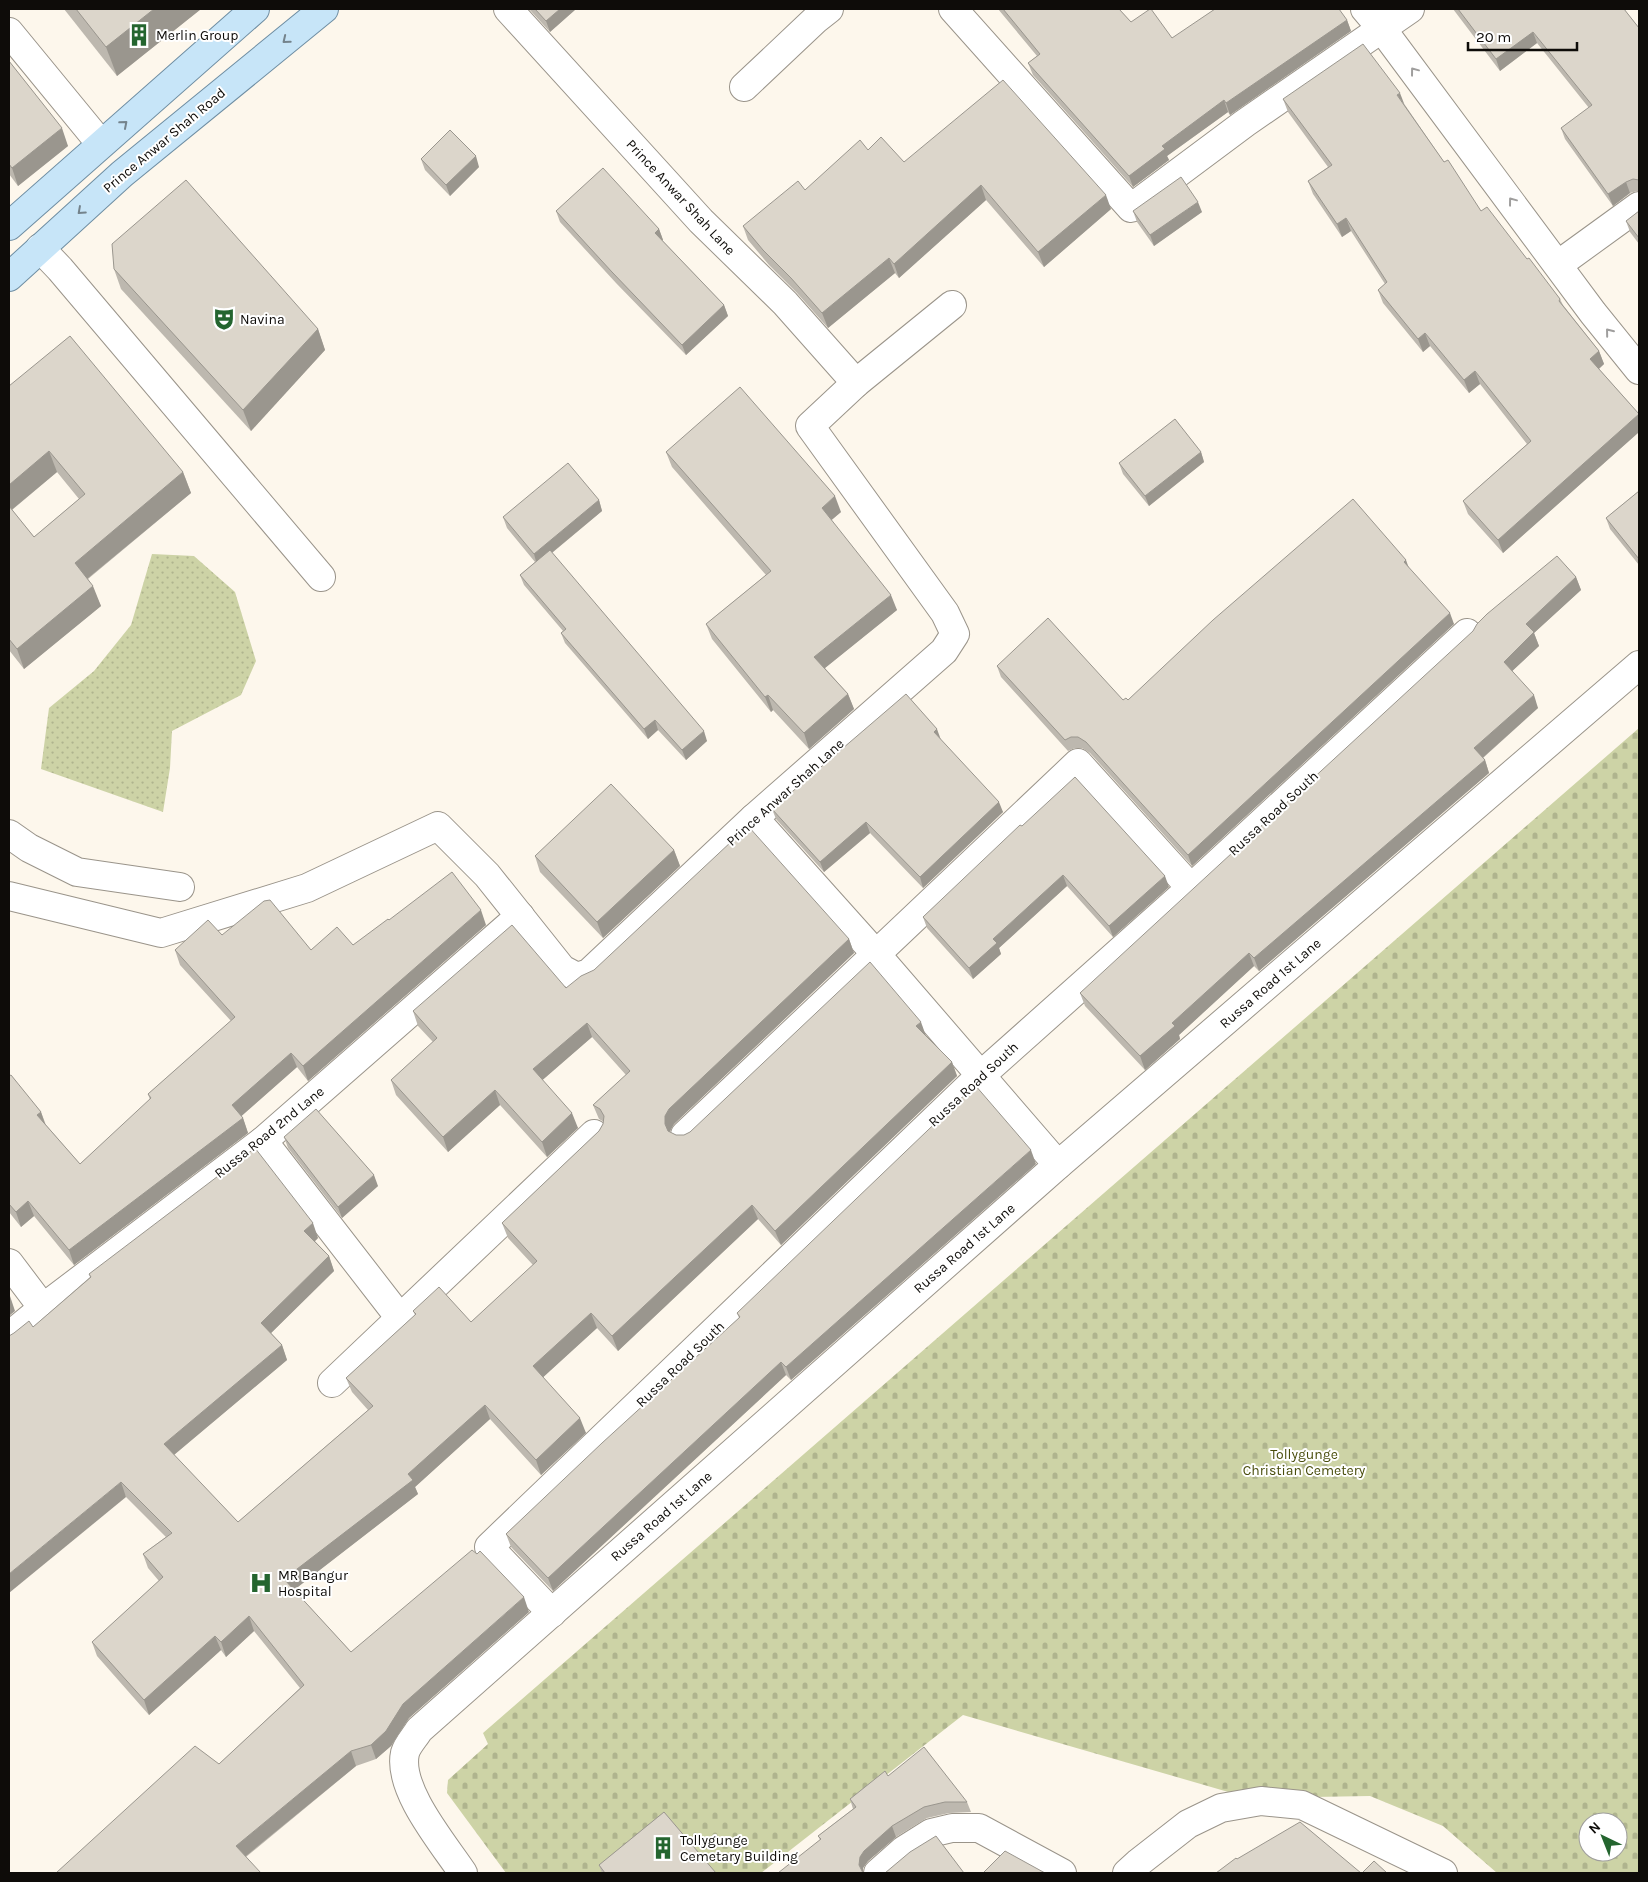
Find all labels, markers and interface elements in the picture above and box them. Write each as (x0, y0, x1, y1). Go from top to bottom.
scale bar (1468, 20, 1577, 52)
building icon: Merlin Group (126, 22, 152, 48)
place label: Merlin Group (156, 27, 238, 44)
text: 20 m (1476, 28, 1511, 46)
one-way arrow (283, 34, 292, 42)
one-way arrow (1411, 67, 1420, 77)
street label: Prince Anwar Shah Road (100, 84, 229, 197)
one-way arrow (118, 120, 127, 129)
street label: Prince Anwar Shah Lane (623, 136, 739, 259)
one-way arrow (1509, 198, 1517, 207)
one-way arrow (77, 205, 86, 214)
theatre icon: Navina (211, 306, 237, 332)
place label: Navina (240, 311, 285, 328)
one-way arrow (1605, 328, 1614, 337)
street label: Prince Anwar Shah Lane (723, 735, 848, 850)
street label: Russa Road South (1225, 767, 1322, 859)
street label: Russa Road 1st Lane (1216, 935, 1325, 1032)
street label: Russa Road South (925, 1038, 1022, 1130)
street label: Russa Road 2nd Lane (211, 1083, 328, 1182)
street label: Russa Road 1st Lane (910, 1200, 1019, 1297)
street label: Russa Road South (632, 1318, 728, 1411)
park label: Tollygunge Christian Cemetery (1243, 1446, 1366, 1479)
street label: Russa Road 1st Lane (607, 1468, 716, 1565)
place label: MR Bangur Hospital (278, 1567, 349, 1600)
hospital icon: MR Bangur Hospital (248, 1570, 274, 1596)
north arrow (1578, 1812, 1628, 1862)
text: N (1585, 1818, 1604, 1838)
place label: Tollygunge Cemetary Building (680, 1832, 798, 1865)
building icon: Tollygunge Cemetary Building (650, 1835, 676, 1861)

